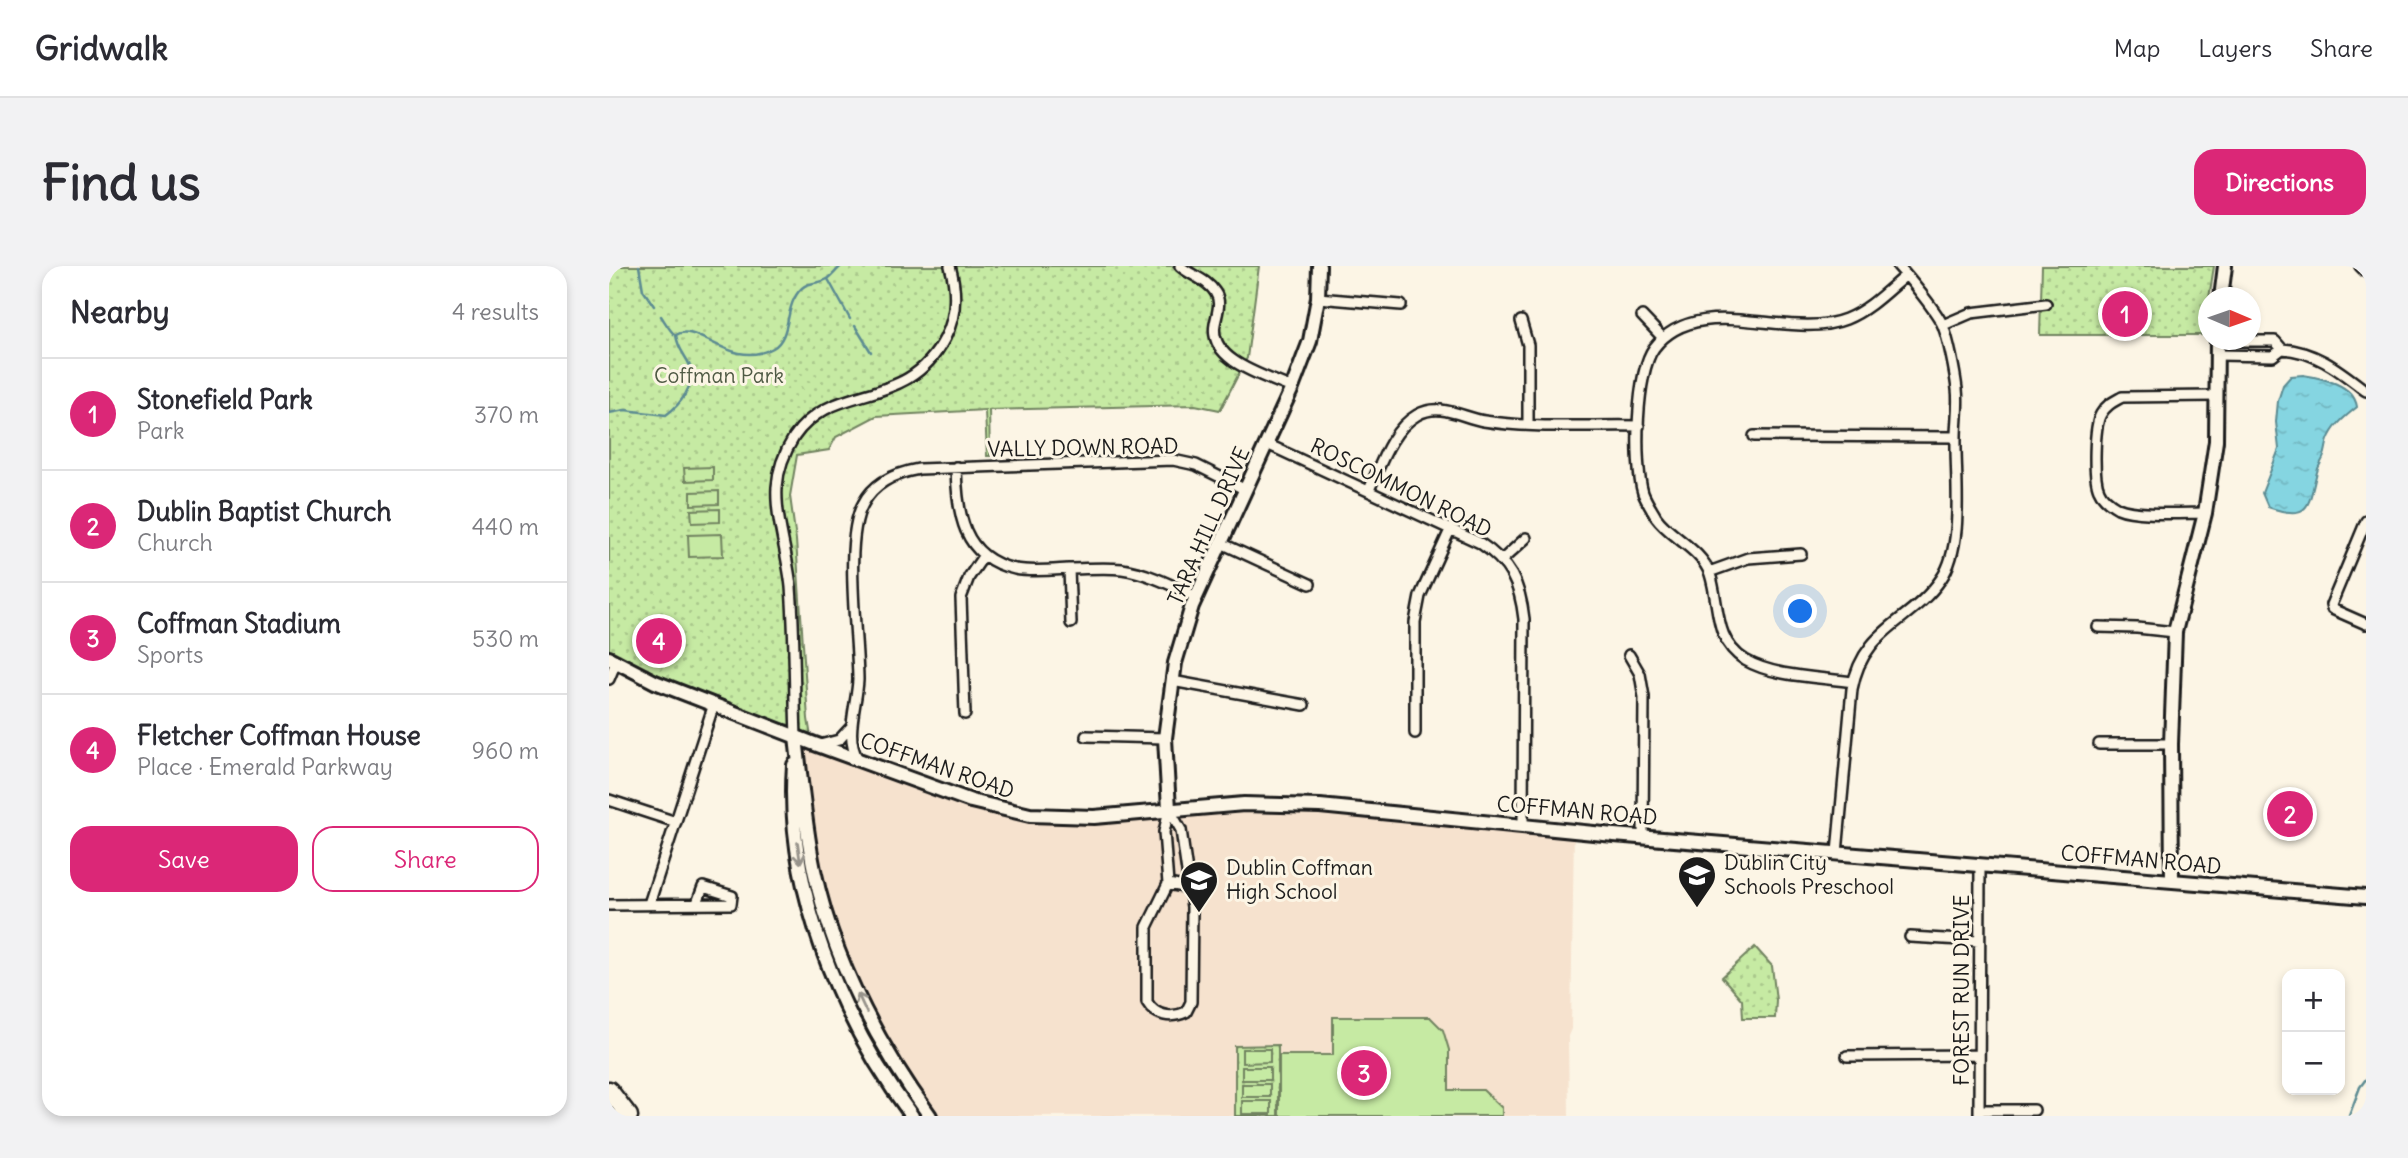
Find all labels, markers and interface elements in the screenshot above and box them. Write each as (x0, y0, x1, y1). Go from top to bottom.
text: Gridwalk (35, 27, 168, 69)
text: Map (2114, 33, 2160, 63)
text: Layers (2198, 33, 2272, 63)
text: Share (2310, 33, 2373, 63)
button: Directions (2194, 149, 2366, 215)
text: Find us (42, 152, 200, 213)
north arrow (2198, 287, 2261, 350)
pin: 1 (2102, 288, 2148, 340)
text: Nearby (70, 293, 170, 331)
text: 4 results (452, 297, 539, 326)
park label: Coffman Park (654, 362, 784, 389)
text: Stonefield Park (137, 383, 313, 416)
text: 1 (88, 400, 98, 429)
text: 370 m (474, 400, 539, 429)
text: Park (137, 416, 185, 445)
street label: VALLY DOWN ROAD (987, 432, 1179, 463)
street label: ROSCOMMON ROAD (1306, 432, 1496, 543)
street label: TARA HILL DRIVE (1162, 442, 1256, 609)
text: Dublin Baptist Church (137, 495, 392, 528)
text: 2 (87, 512, 99, 541)
text: 440 m (472, 512, 539, 541)
text: Church (137, 528, 213, 557)
your location (1783, 594, 1817, 628)
text: Coffman Stadium (137, 607, 341, 640)
pin: 4 (636, 615, 682, 667)
text: 3 (86, 624, 100, 653)
text: 530 m (472, 624, 539, 653)
text: Sports (137, 640, 203, 669)
text: Fletcher Coffman House (137, 719, 421, 752)
street label: COFFMAN ROAD (856, 726, 1018, 805)
text: 4 (86, 736, 100, 765)
text: 960 m (472, 736, 539, 765)
text: Place · Emerald Parkway (137, 752, 393, 781)
pin: 2 (2267, 788, 2313, 840)
street label: COFFMAN ROAD (1495, 790, 1659, 831)
button: Save (70, 826, 298, 892)
button: Share (312, 826, 539, 892)
street label: COFFMAN ROAD (2059, 839, 2223, 880)
one-way arrow (793, 841, 806, 864)
place label: Dublin City Schools Preschool (1724, 849, 1894, 900)
place label: Dublin Coffman High School (1226, 854, 1373, 905)
school or university icon: Dublin City Schools Preschool (1676, 854, 1718, 909)
school or university icon: Dublin Coffman High School (1178, 859, 1220, 914)
street label: FOREST RUN DRIVE (1948, 894, 1975, 1086)
map controls (2282, 969, 2345, 1095)
button: + (2282, 969, 2345, 1032)
one-way arrow (854, 993, 868, 1014)
button: − (2282, 1032, 2345, 1095)
pin: 3 (1341, 1047, 1387, 1099)

